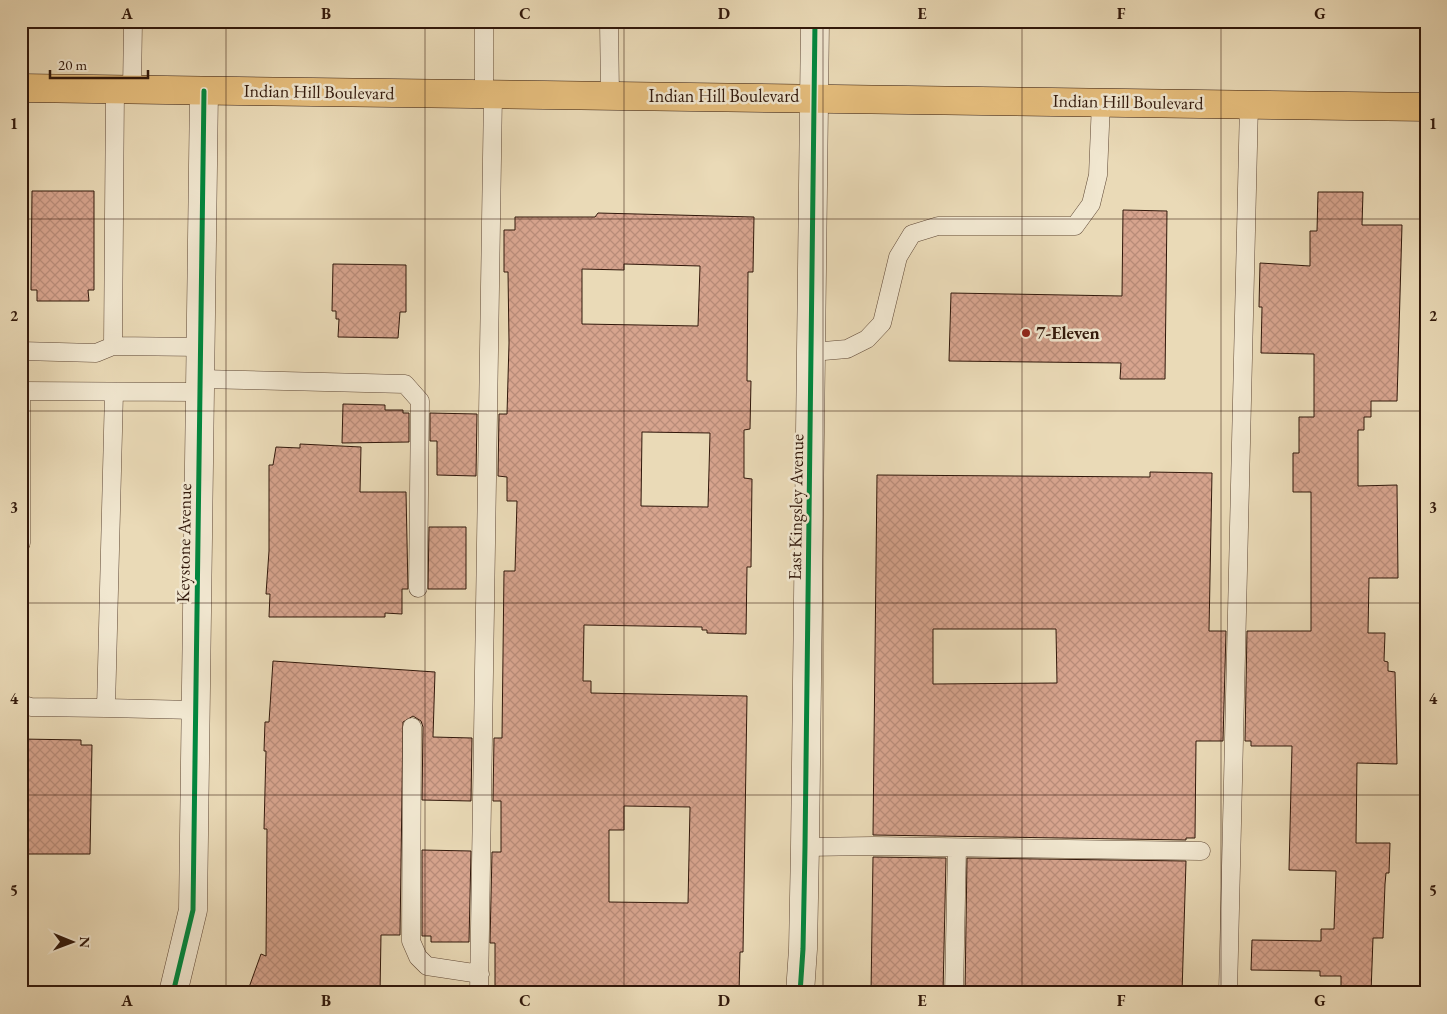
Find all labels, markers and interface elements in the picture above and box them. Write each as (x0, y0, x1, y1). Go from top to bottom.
text: A (120, 3, 133, 24)
text: B (321, 3, 331, 24)
text: C (519, 3, 531, 24)
text: D (718, 3, 730, 24)
text: E (917, 3, 927, 24)
text: F (1117, 3, 1126, 24)
text: G (1314, 3, 1326, 24)
scale bar (50, 48, 148, 80)
text: 20 m (58, 55, 87, 74)
street label: Indian Hill Boulevard (243, 79, 396, 104)
street label: Indian Hill Boulevard (649, 84, 800, 107)
street label: Indian Hill Boulevard (1052, 89, 1205, 114)
text: 1 (10, 113, 18, 134)
text: 1 (1429, 113, 1437, 134)
text: 2 (10, 305, 19, 326)
text: 2 (1429, 305, 1438, 326)
place label: 7-Eleven (1036, 321, 1100, 344)
marker: 7-Eleven (1020, 327, 1032, 339)
street label: East Kingsley Avenue (783, 434, 808, 580)
street label: Keystone Avenue (171, 483, 196, 603)
text: 3 (10, 497, 18, 518)
text: 3 (1429, 497, 1437, 518)
text: 4 (10, 688, 19, 709)
text: 4 (1429, 688, 1438, 709)
text: 5 (10, 880, 18, 901)
text: 5 (1429, 880, 1437, 901)
north arrow (48, 916, 98, 966)
text: N (76, 936, 94, 949)
text: A (120, 990, 133, 1011)
text: B (321, 990, 331, 1011)
text: C (519, 990, 531, 1011)
text: D (718, 990, 730, 1011)
text: E (917, 990, 927, 1011)
text: F (1117, 990, 1126, 1011)
text: G (1314, 990, 1326, 1011)

